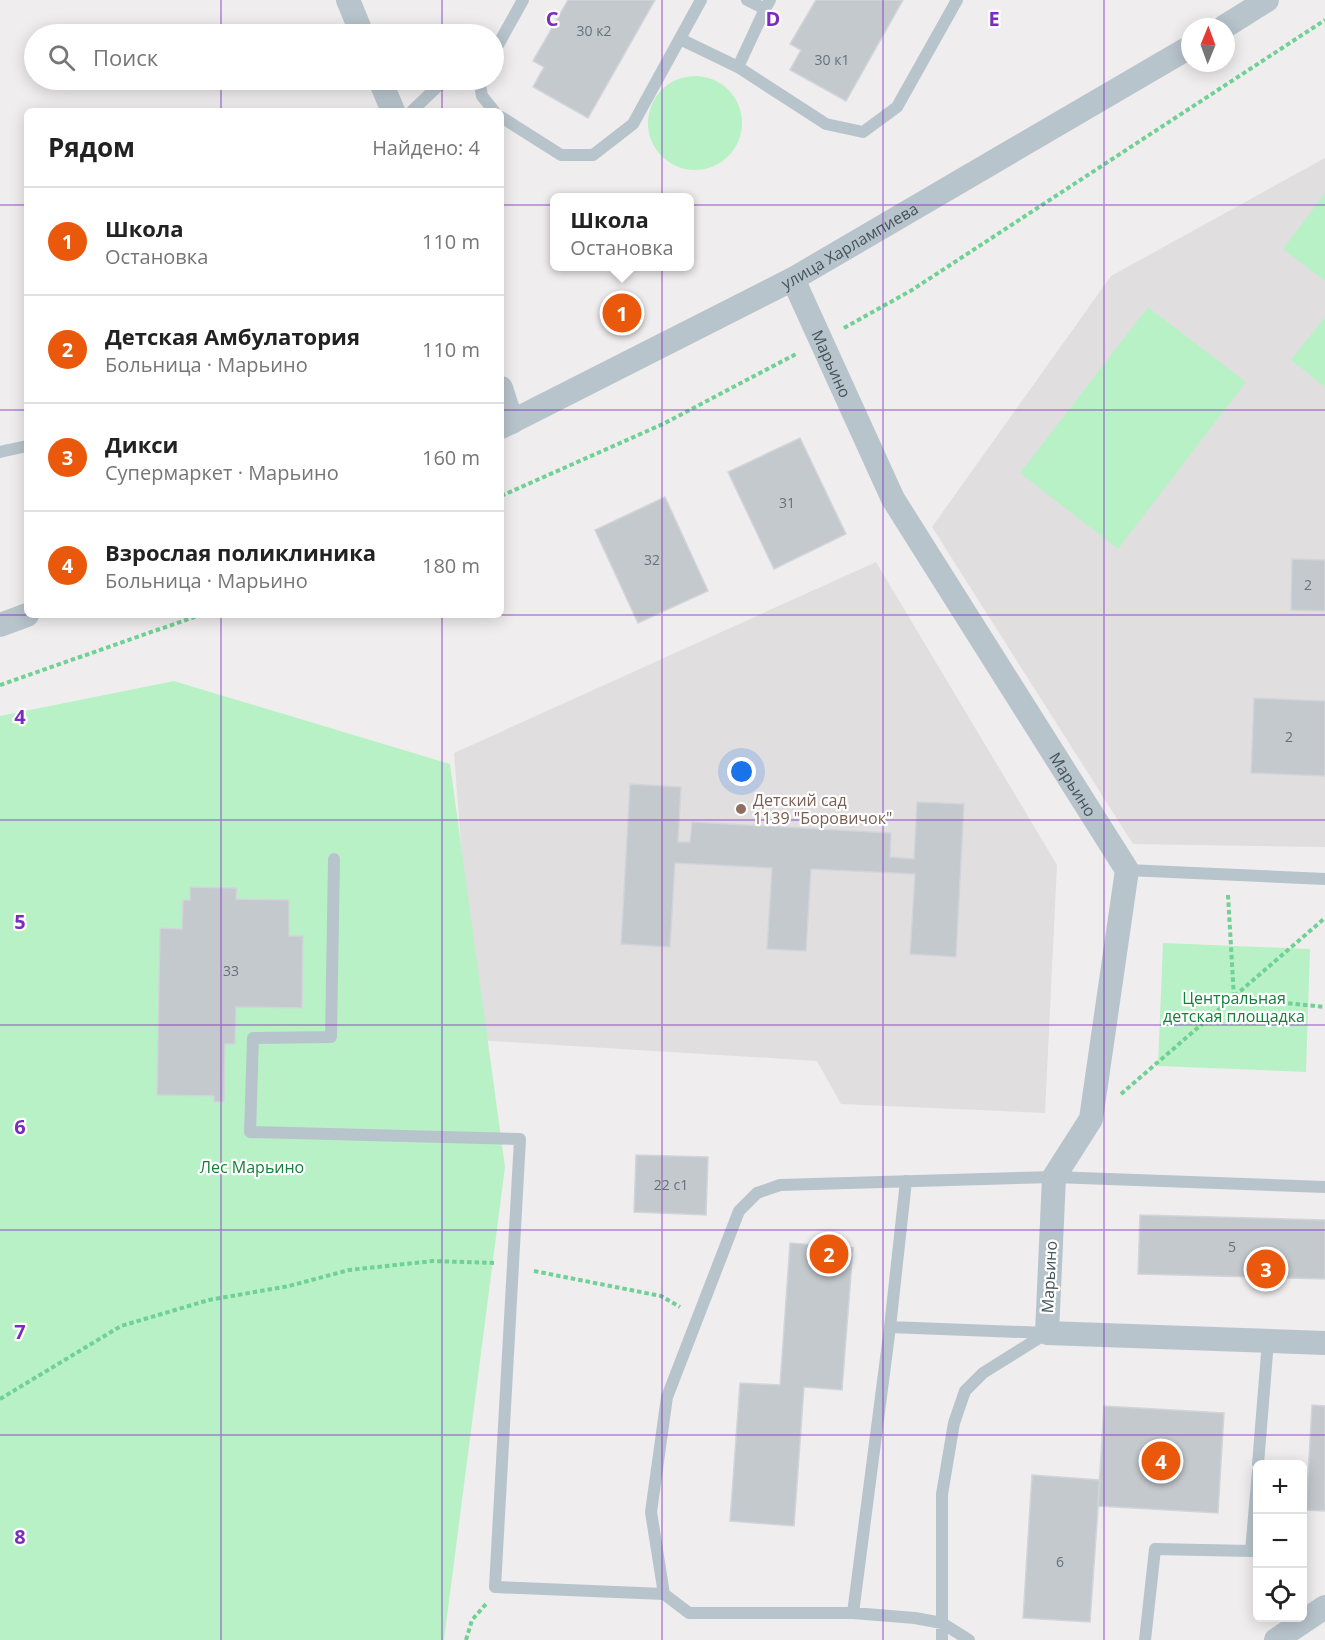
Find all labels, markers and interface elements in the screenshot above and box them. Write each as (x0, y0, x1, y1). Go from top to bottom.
text: C (546, 5, 559, 32)
text: D (766, 5, 780, 32)
text: E (988, 5, 1000, 32)
north arrow (1181, 18, 1235, 72)
house number: 30 к2 (577, 21, 611, 40)
search box (24, 24, 504, 90)
icon: search (45, 41, 78, 74)
text: Поиск (93, 42, 158, 72)
house number: 30 к1 (815, 50, 849, 69)
text: Рядом (48, 129, 135, 165)
text: Найдено: 4 (372, 134, 480, 161)
popup (550, 193, 694, 271)
street label: улица Харлампиева (777, 197, 922, 294)
text: Школа (570, 204, 649, 234)
text: Школа (105, 213, 183, 243)
text: 1 (62, 228, 73, 255)
text: 110 m (422, 228, 480, 255)
text: Остановка (570, 234, 674, 261)
text: Остановка (105, 243, 208, 270)
pin: 1 (602, 290, 642, 336)
text: Детская Амбулатория (105, 321, 360, 351)
street label: Марьино (806, 326, 856, 401)
text: 2 (62, 336, 73, 363)
text: 110 m (422, 336, 480, 363)
text: Больница · Марьино (105, 351, 308, 378)
text: Дикси (105, 429, 178, 459)
text: 3 (62, 444, 73, 471)
text: 160 m (422, 444, 480, 471)
text: Супермаркет · Марьино (105, 459, 339, 486)
house number: 31 (779, 493, 795, 512)
text: Взрослая поликлиника (105, 537, 376, 567)
house number: 32 (644, 550, 660, 569)
text: 4 (62, 552, 73, 579)
text: 180 m (422, 552, 480, 579)
text: Больница · Марьино (105, 567, 308, 594)
house number: 2 (1304, 575, 1312, 594)
text: 4 (14, 703, 26, 730)
house number: 2 (1285, 727, 1293, 746)
street label: Марьино (1044, 748, 1102, 821)
your location (727, 757, 756, 786)
place label: Детский сад 1139 "Боровичок" (753, 789, 892, 829)
marker: Детский сад 1139 "Боровичок" (734, 802, 748, 816)
text: 5 (14, 908, 26, 935)
house number: 33 (223, 961, 239, 980)
park label: Центральная детская площадка (1163, 987, 1305, 1027)
text: 6 (14, 1113, 26, 1140)
park label: Лес Марьино (200, 1156, 304, 1178)
house number: 22 с1 (654, 1175, 688, 1194)
pin: 2 (810, 1232, 848, 1276)
house number: 5 (1228, 1237, 1236, 1256)
street label: Марьино (1036, 1240, 1062, 1314)
pin: 3 (1246, 1246, 1286, 1292)
text: 7 (14, 1318, 26, 1345)
pin: 4 (1142, 1438, 1180, 1484)
map controls (1253, 1460, 1307, 1622)
button: + (1253, 1460, 1307, 1514)
button: − (1253, 1514, 1307, 1568)
text: 8 (14, 1523, 26, 1550)
house number: 6 (1056, 1552, 1064, 1571)
button: locate (1253, 1568, 1307, 1622)

